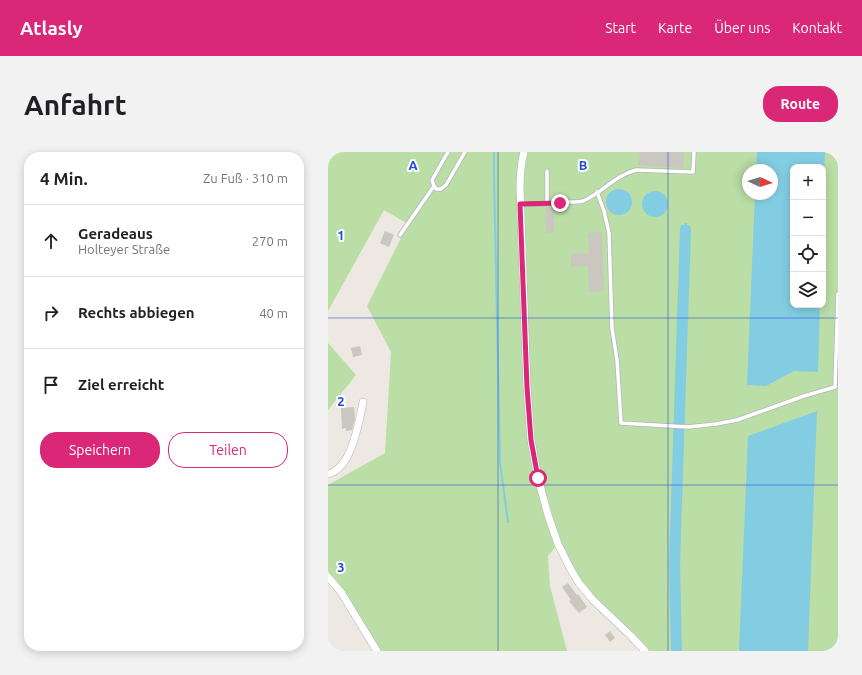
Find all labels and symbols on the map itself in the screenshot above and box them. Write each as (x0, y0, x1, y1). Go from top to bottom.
text: A (408, 158, 418, 172)
text: B (579, 158, 588, 172)
north arrow (742, 164, 778, 200)
route end (551, 194, 569, 212)
text: 1 (337, 228, 345, 242)
text: 2 (337, 394, 345, 408)
route start (529, 469, 547, 487)
text: 3 (337, 560, 345, 574)

